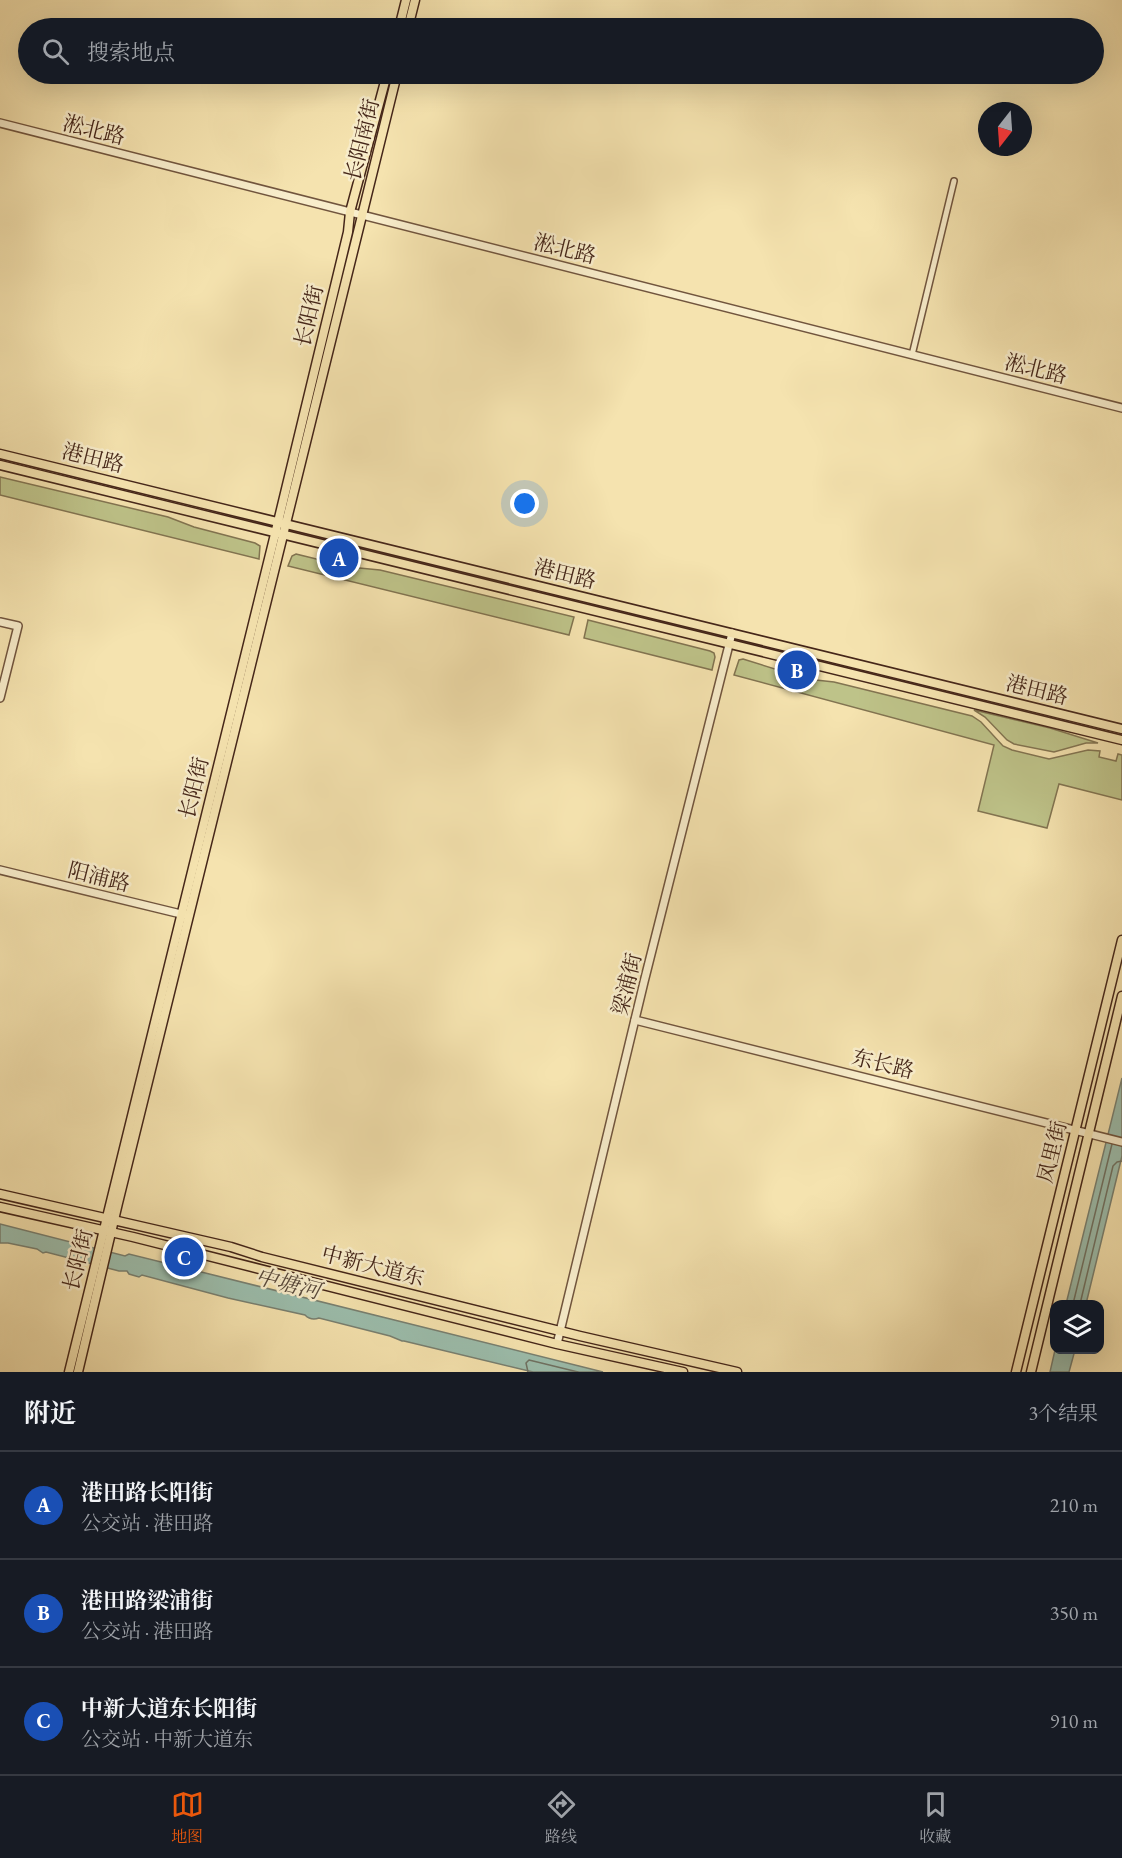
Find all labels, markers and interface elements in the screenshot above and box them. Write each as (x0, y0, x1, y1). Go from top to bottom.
search box (18, 18, 1104, 84)
icon: search (39, 35, 72, 68)
text: 搜索地点 (87, 38, 175, 67)
street label: 长阳南街 (338, 96, 385, 184)
north arrow (978, 102, 1032, 156)
street label: 淞北路 (60, 109, 128, 150)
street label: 淞北路 (531, 228, 599, 269)
street label: 长阳街 (288, 282, 329, 350)
street label: 淞北路 (1002, 348, 1070, 389)
street label: 港田路 (59, 437, 127, 478)
your location (510, 489, 539, 518)
pin: A (320, 536, 358, 580)
street label: 港田路 (531, 553, 599, 594)
pin: B (778, 648, 816, 692)
street label: 港田路 (1003, 669, 1071, 710)
street label: 长阳街 (173, 754, 214, 822)
street label: 阳浦路 (65, 856, 133, 897)
street label: 梁浦街 (606, 950, 647, 1018)
street label: 东长路 (849, 1043, 917, 1084)
street label: 凤里街 (1031, 1118, 1072, 1186)
street label: 长阳街 (57, 1226, 98, 1294)
pin: C (164, 1234, 204, 1280)
street label: 中新大道东 (319, 1240, 427, 1291)
water label: 中塘河 (252, 1261, 327, 1307)
map controls (1050, 1300, 1104, 1354)
button: layers (1050, 1300, 1104, 1354)
text: 附近 (24, 1396, 76, 1430)
text: 3个结果 (1028, 1400, 1098, 1426)
text: 港田路长阳街 (81, 1478, 213, 1507)
text: A (36, 1492, 51, 1518)
text: 210 m (1050, 1492, 1098, 1518)
text: 公交站 · 港田路 (81, 1510, 213, 1536)
text: 港田路梁浦街 (81, 1586, 213, 1615)
text: B (37, 1600, 50, 1626)
text: 350 m (1050, 1600, 1098, 1626)
text: 公交站 · 港田路 (81, 1618, 213, 1644)
text: 中新大道东长阳街 (81, 1694, 257, 1723)
text: C (36, 1708, 51, 1734)
text: 910 m (1050, 1708, 1098, 1734)
text: 公交站 · 中新大道东 (81, 1726, 253, 1752)
tab: 地图 (171, 1788, 204, 1847)
tab: 路线 (545, 1788, 578, 1847)
tab: 收藏 (919, 1788, 952, 1847)

